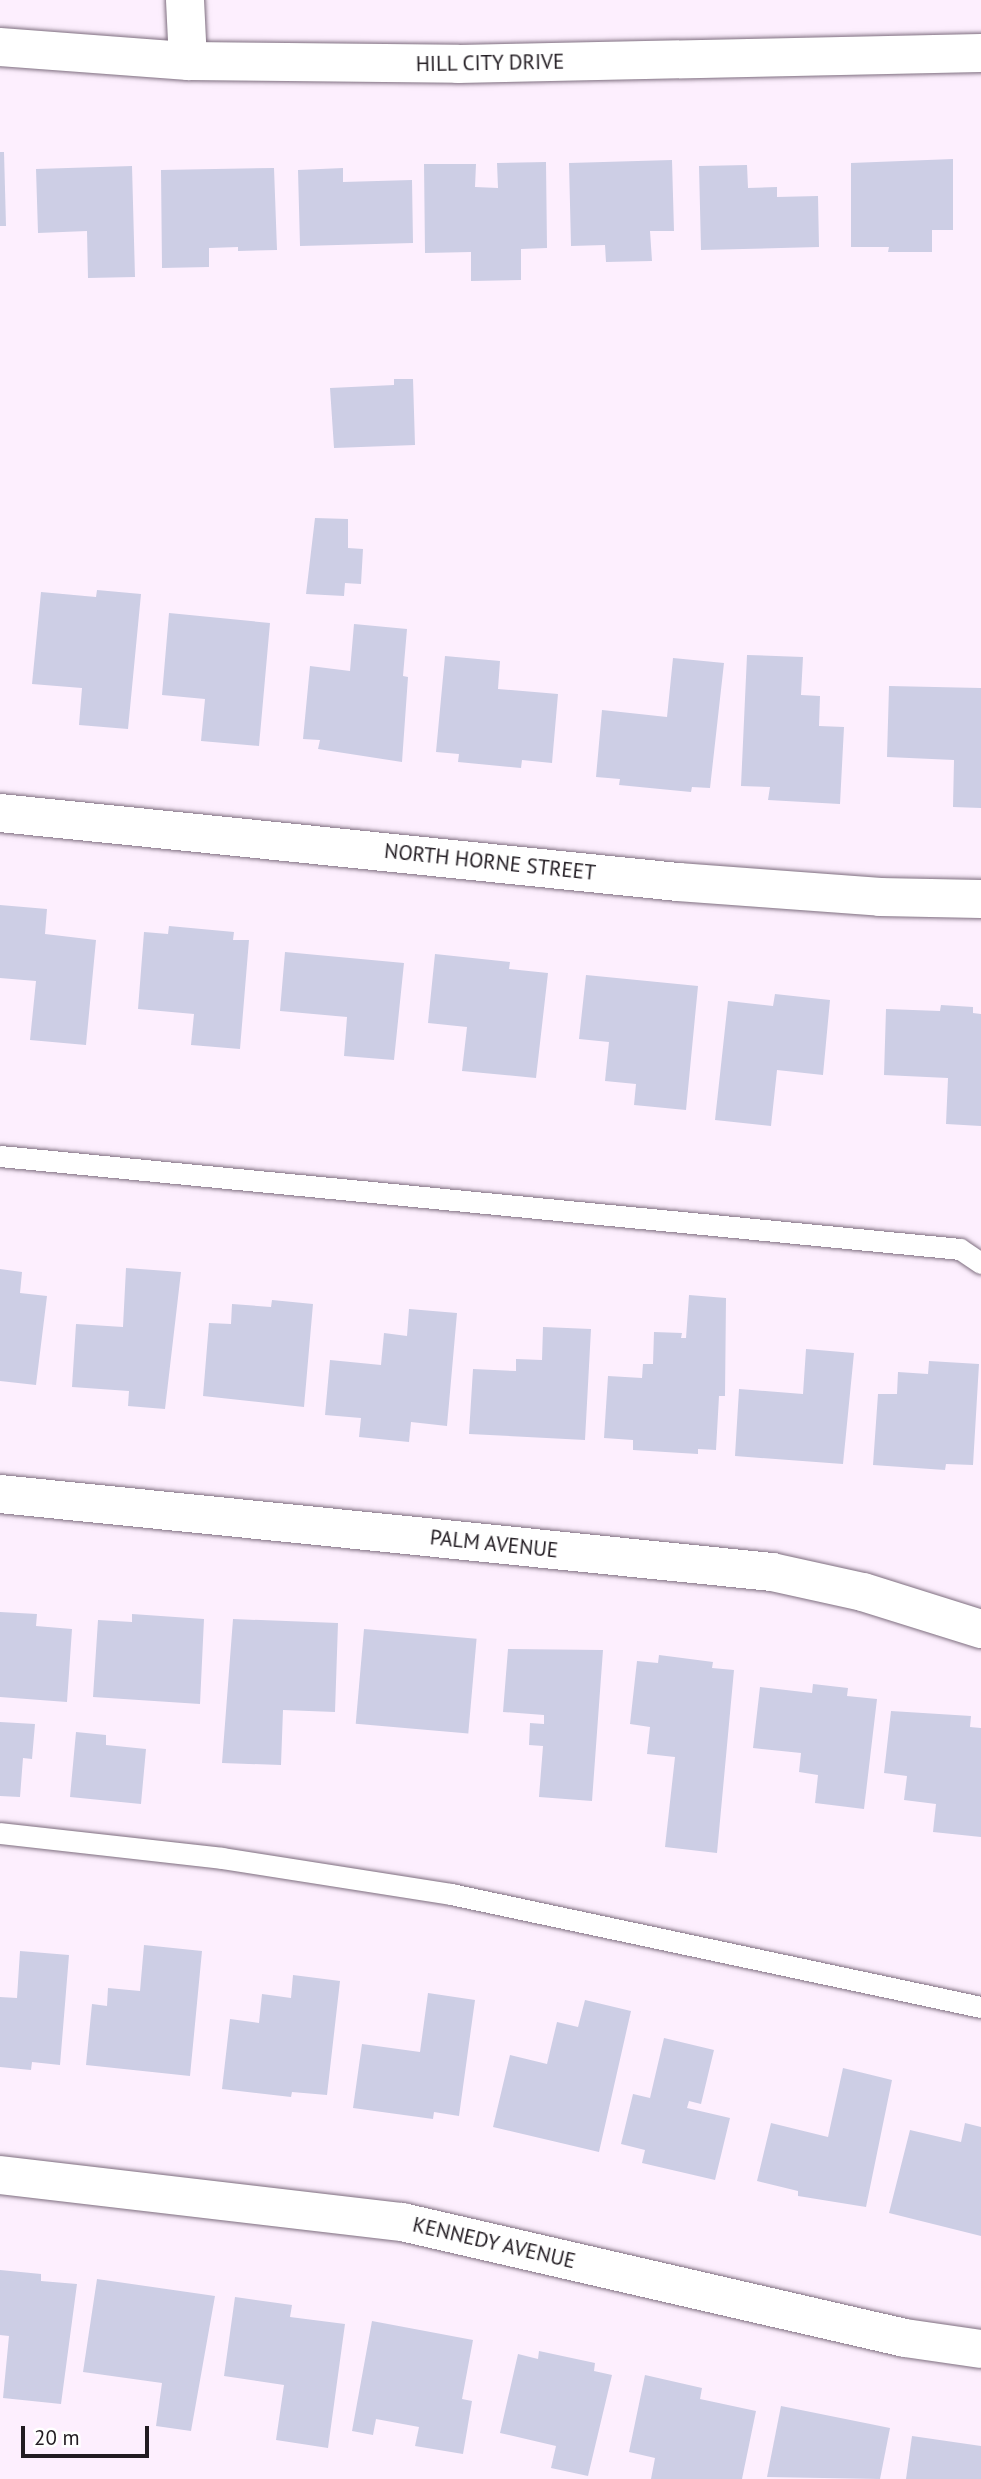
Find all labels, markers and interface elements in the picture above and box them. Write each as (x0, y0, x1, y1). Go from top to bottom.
street label: HILL CITY DRIVE (415, 49, 565, 77)
street label: NORTH HORNE STREET (383, 838, 597, 886)
street label: PALM AVENUE (428, 1525, 560, 1563)
street label: KENNEDY AVENUE (410, 2212, 578, 2274)
scale bar (24, 2412, 152, 2456)
text: 20 m (34, 2424, 80, 2451)

